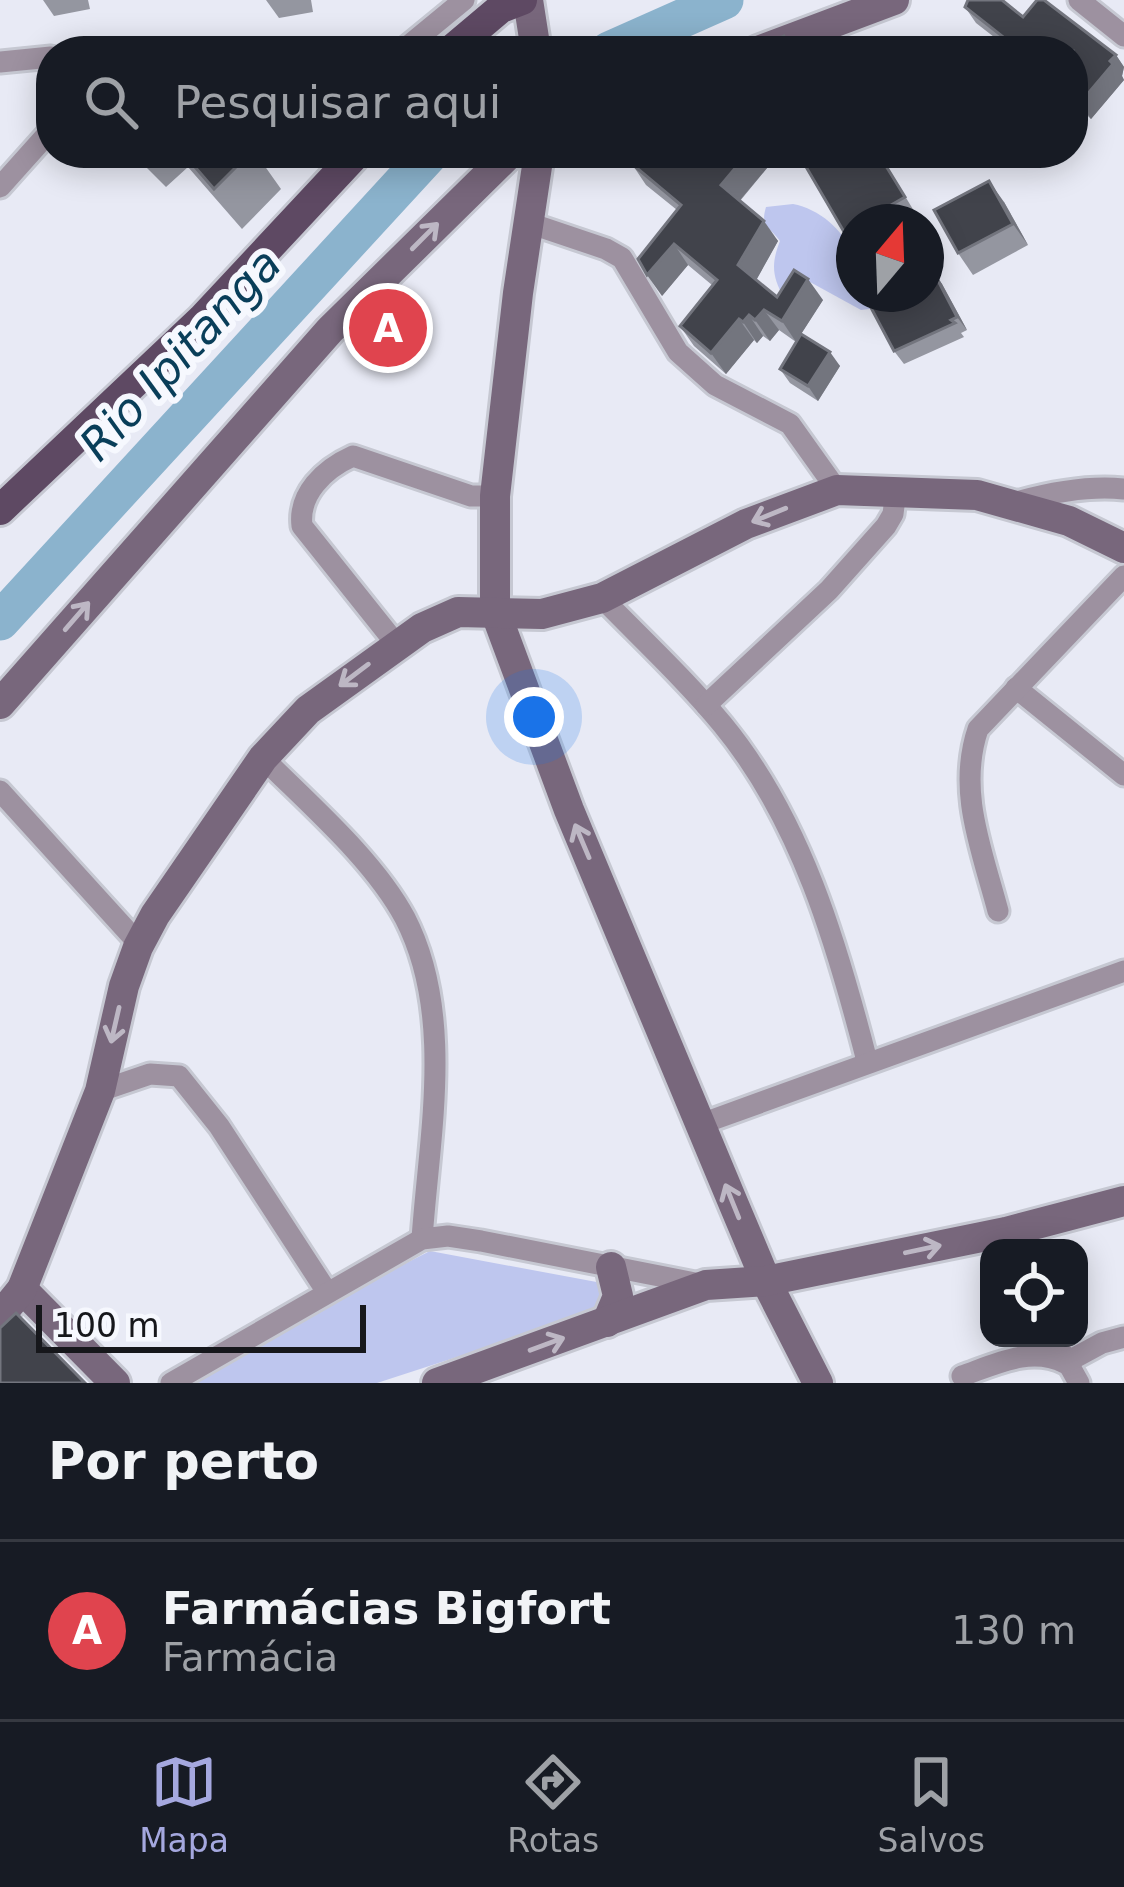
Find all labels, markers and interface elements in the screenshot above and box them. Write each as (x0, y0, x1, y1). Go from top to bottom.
search box (36, 36, 1088, 168)
icon: search (78, 69, 144, 135)
text: Pesquisar aqui (174, 76, 501, 129)
north arrow (836, 204, 944, 312)
one-way arrow (410, 222, 439, 250)
water label: Rio Ipitanga (69, 238, 292, 471)
pin: A (349, 283, 427, 373)
one-way arrow (752, 506, 789, 527)
one-way arrow (63, 602, 90, 632)
one-way arrow (338, 662, 371, 687)
your location (504, 687, 564, 747)
one-way arrow (570, 824, 591, 861)
one-way arrow (103, 1006, 126, 1044)
one-way arrow (720, 1184, 741, 1221)
one-way arrow (903, 1236, 942, 1259)
map controls (980, 1239, 1088, 1347)
button: locate (980, 1239, 1088, 1347)
scale bar (36, 1299, 366, 1352)
text: 100 m (54, 1306, 160, 1345)
one-way arrow (527, 1331, 564, 1353)
text: Por perto (48, 1432, 319, 1491)
text: Farmácias Bigfort (162, 1582, 611, 1635)
text: A (72, 1608, 102, 1653)
text: 130 m (951, 1608, 1076, 1653)
text: Farmácia (162, 1635, 338, 1680)
tab: Mapa (139, 1749, 229, 1860)
tab: Rotas (507, 1749, 599, 1860)
tab: Salvos (878, 1749, 985, 1860)

